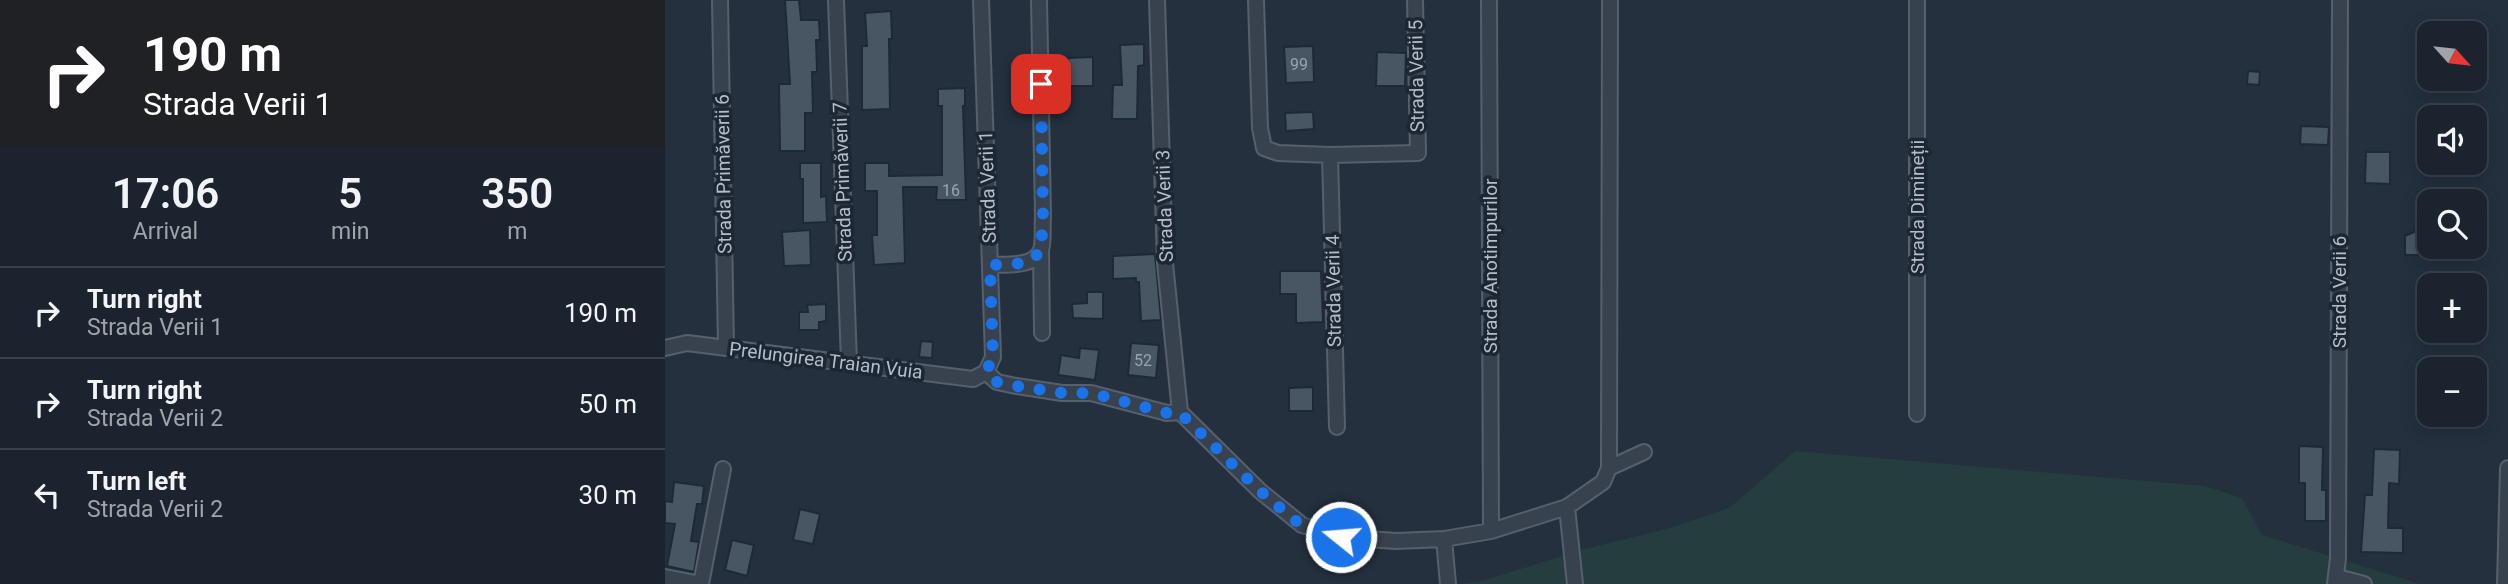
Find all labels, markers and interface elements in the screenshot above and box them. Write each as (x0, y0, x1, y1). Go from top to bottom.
street label: Strada Verii 5 (1404, 20, 1429, 132)
north arrow (2417, 21, 2487, 91)
map controls (2417, 21, 2487, 427)
text: 190 m (143, 26, 282, 83)
icon: right (28, 28, 119, 119)
pin (1011, 54, 1071, 114)
house number: 99 (1290, 55, 1308, 74)
icon: arrive (1022, 65, 1060, 103)
text: Strada Verii 1 (143, 85, 332, 123)
street label: Strada Primăverii 6 (711, 94, 736, 254)
street label: Strada Primăverii 7 (828, 102, 857, 262)
button: sound (2417, 105, 2487, 175)
street label: Strada Verii 1 (974, 130, 1001, 244)
street label: Strada Dimineții (1906, 140, 1929, 274)
street label: Strada Verii 3 (1151, 149, 1178, 263)
text: 17:06 (112, 169, 219, 218)
text: 5 (338, 169, 362, 218)
text: 350 (481, 169, 553, 218)
street label: Strada Anotimpurilor (1479, 178, 1502, 353)
house number: 16 (942, 181, 960, 200)
button: search (2417, 189, 2487, 259)
text: Arrival (133, 218, 198, 245)
text: min (331, 218, 369, 245)
text: m (507, 218, 527, 245)
street label: Strada Verii 4 (1321, 234, 1346, 347)
street label: Strada Verii 6 (2328, 236, 2351, 348)
button: + (2417, 273, 2487, 343)
text: Turn right (87, 284, 202, 314)
icon: right (28, 294, 66, 332)
text: 190 m (564, 298, 637, 328)
text: Strada Verii 1 (87, 314, 223, 341)
street label: Prelungirea Traian Vuia (728, 337, 924, 384)
house number: 52 (1134, 351, 1152, 370)
button: − (2417, 357, 2487, 427)
text: Turn right (87, 375, 202, 405)
icon: right (28, 385, 66, 423)
text: 50 m (579, 389, 637, 419)
text: Strada Verii 2 (87, 405, 223, 432)
text: Turn left (87, 466, 186, 496)
icon: left (28, 476, 66, 514)
text: 30 m (579, 480, 637, 510)
text: Strada Verii 2 (87, 496, 223, 523)
position arrow (1304, 500, 1378, 574)

